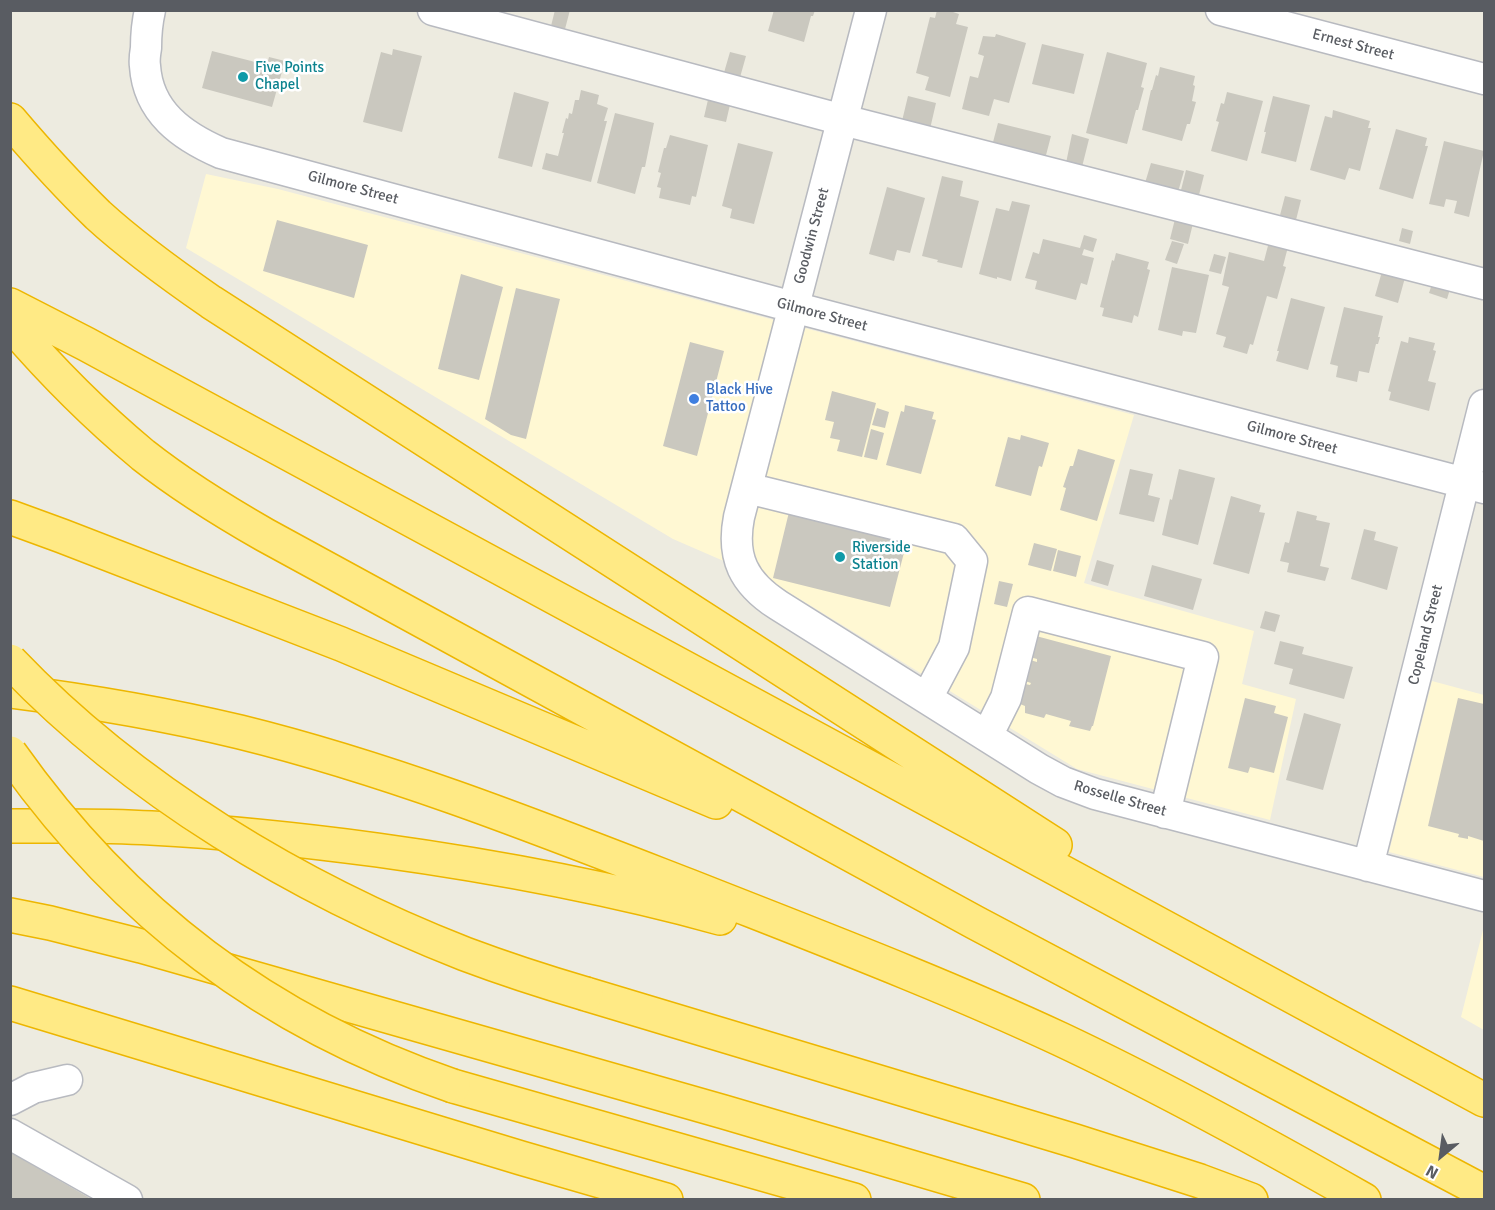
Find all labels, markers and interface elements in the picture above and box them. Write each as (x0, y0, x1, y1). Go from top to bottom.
street label: Ernest Street (1310, 25, 1396, 65)
place label: Five Points Chapel (255, 59, 324, 94)
marker: Five Points Chapel (236, 70, 250, 84)
street label: Gilmore Street (306, 167, 400, 209)
street label: Goodwin Street (791, 186, 833, 286)
street label: Gilmore Street (775, 294, 869, 336)
place label: Black Hive Tattoo (706, 381, 773, 416)
marker: Black Hive Tattoo (687, 392, 701, 406)
street label: Gilmore Street (1245, 417, 1339, 459)
place label: Riverside Station (852, 539, 911, 574)
marker: Riverside Station (833, 550, 847, 564)
street label: Copeland Street (1405, 583, 1447, 687)
street label: Rosselle Street (1072, 777, 1168, 821)
north arrow (1411, 1126, 1471, 1186)
text: N (1423, 1160, 1442, 1183)

